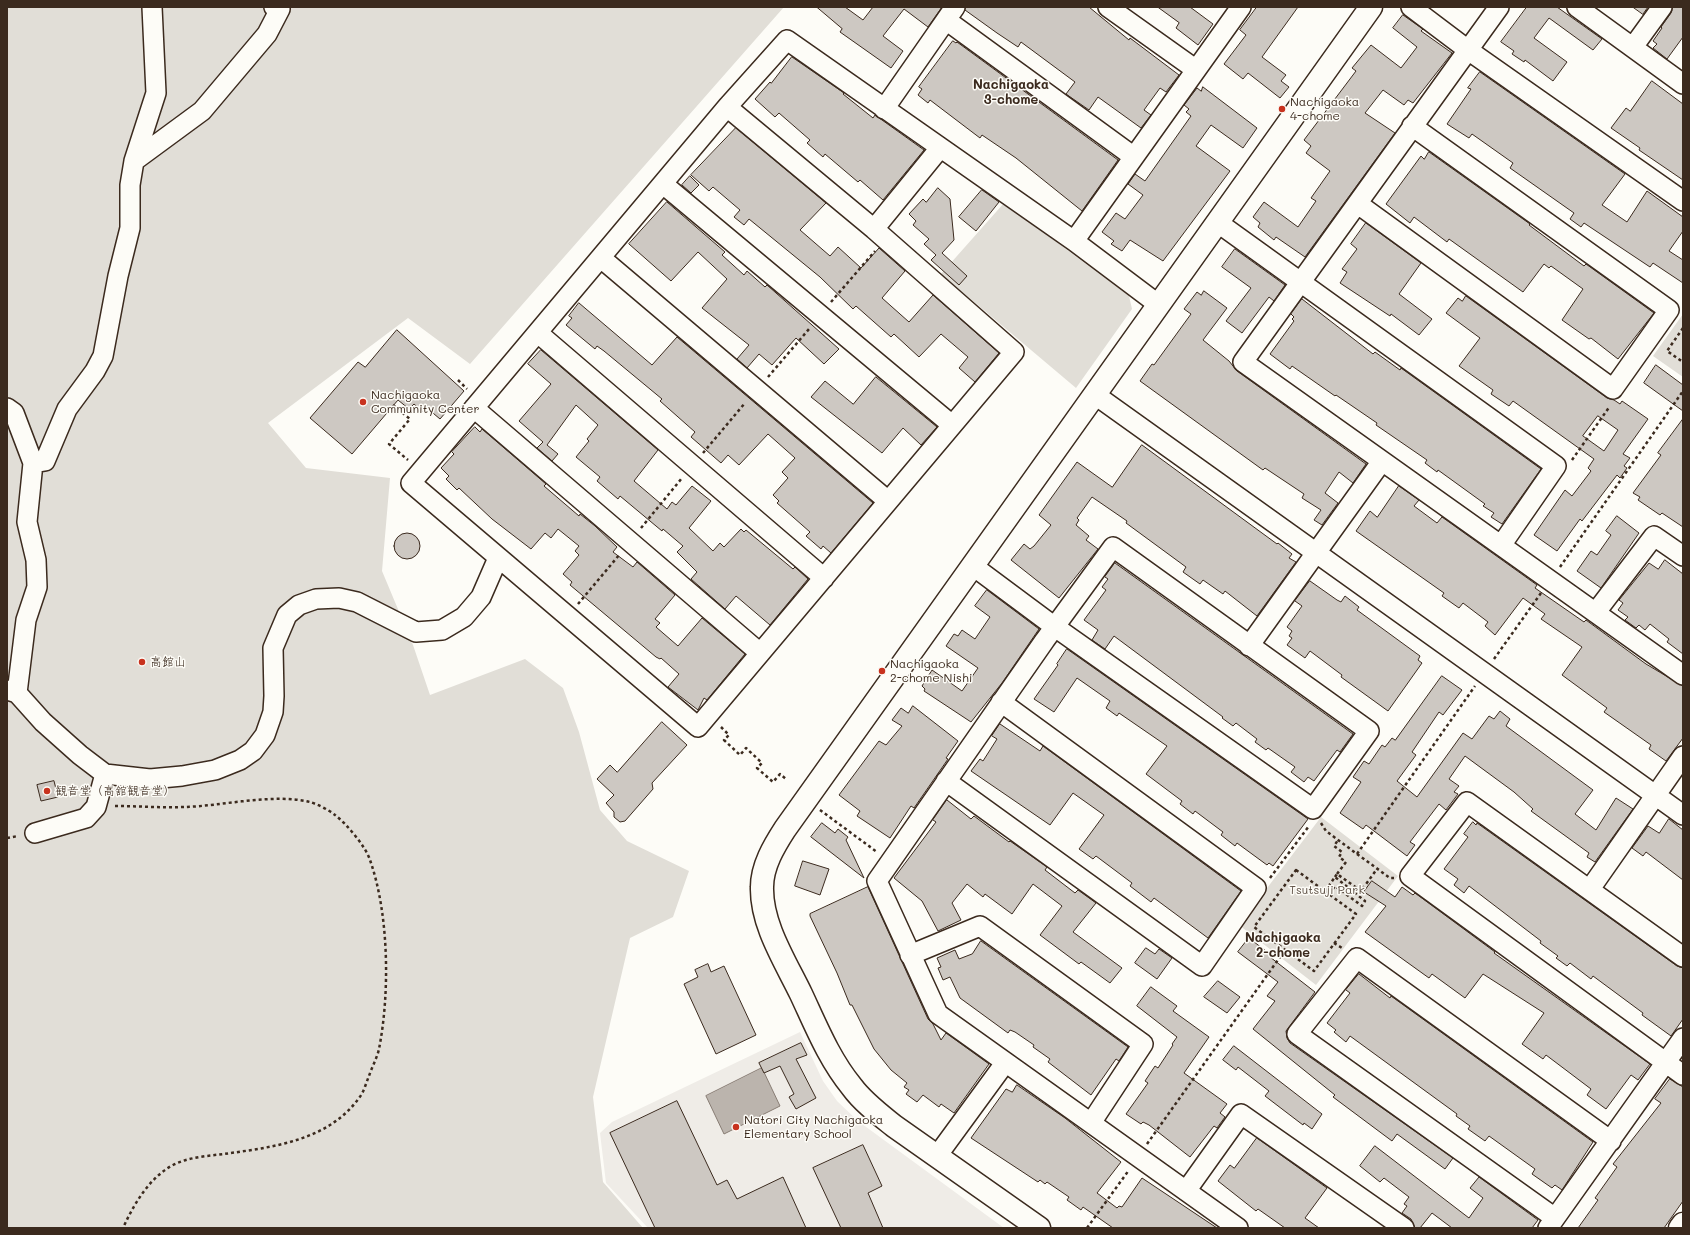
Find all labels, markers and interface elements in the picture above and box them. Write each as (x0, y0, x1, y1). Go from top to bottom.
district label: Nachigaoka 3-chome (973, 77, 1049, 108)
place label: Nachigaoka 4-chome (1290, 95, 1359, 123)
marker: Nachigaoka 4-chome (1277, 104, 1287, 114)
place label: Nachigaoka Community Center (371, 388, 479, 416)
marker: Nachigaoka Community Center (358, 397, 368, 407)
place label: 高館山 (150, 655, 186, 669)
marker: 高館山 (137, 657, 147, 667)
place label: Nachigaoka 2-chome Nishi (890, 657, 972, 685)
marker: Nachigaoka 2-chome Nishi (877, 666, 887, 676)
place label: 観音堂（高舘観音堂） (55, 784, 175, 798)
marker: 観音堂（高舘観音堂） (42, 786, 52, 796)
park label: Tsutsuji Park (1289, 883, 1365, 897)
district label: Nachigaoka 2-chome (1245, 930, 1321, 961)
place label: Natori City Nachigaoka Elementary School (744, 1113, 883, 1141)
marker: Natori City Nachigaoka Elementary School (731, 1122, 741, 1132)

